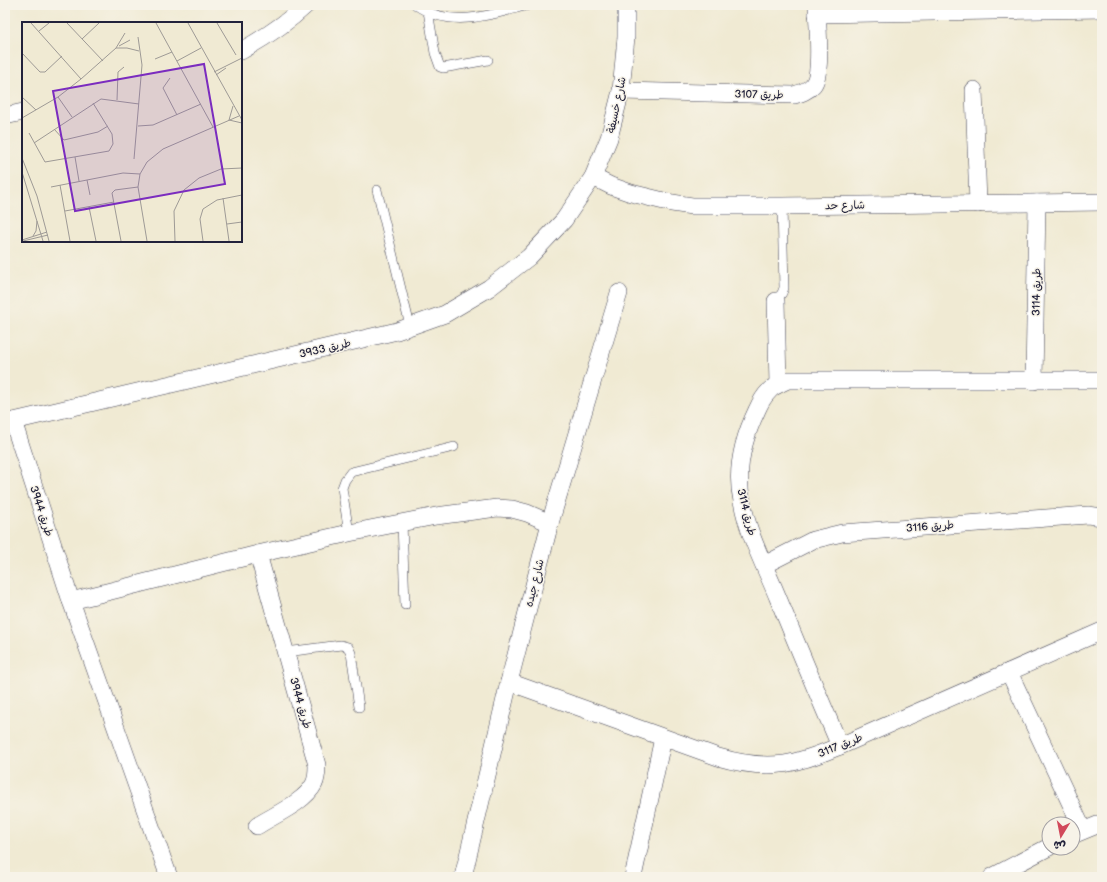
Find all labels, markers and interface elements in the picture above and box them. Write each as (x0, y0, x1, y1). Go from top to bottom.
inset map (22, 22, 242, 242)
street label: شارع خسيفة (604, 76, 631, 135)
street label: طريق 3107 (734, 88, 784, 101)
street label: شارع حد (825, 199, 865, 214)
street label: طريق 3114 (1030, 268, 1043, 316)
street label: طريق 3933 (298, 336, 352, 361)
street label: طريق 3944 (27, 484, 56, 538)
street label: طريق 3114 (734, 487, 759, 537)
street label: طريق 3116 (906, 518, 954, 535)
street label: شارع جيده (522, 558, 549, 609)
street label: طريق 3944 (287, 676, 314, 730)
street label: طريق 3117 (816, 731, 864, 760)
north arrow (1041, 816, 1081, 856)
text: ش (1052, 838, 1066, 853)

